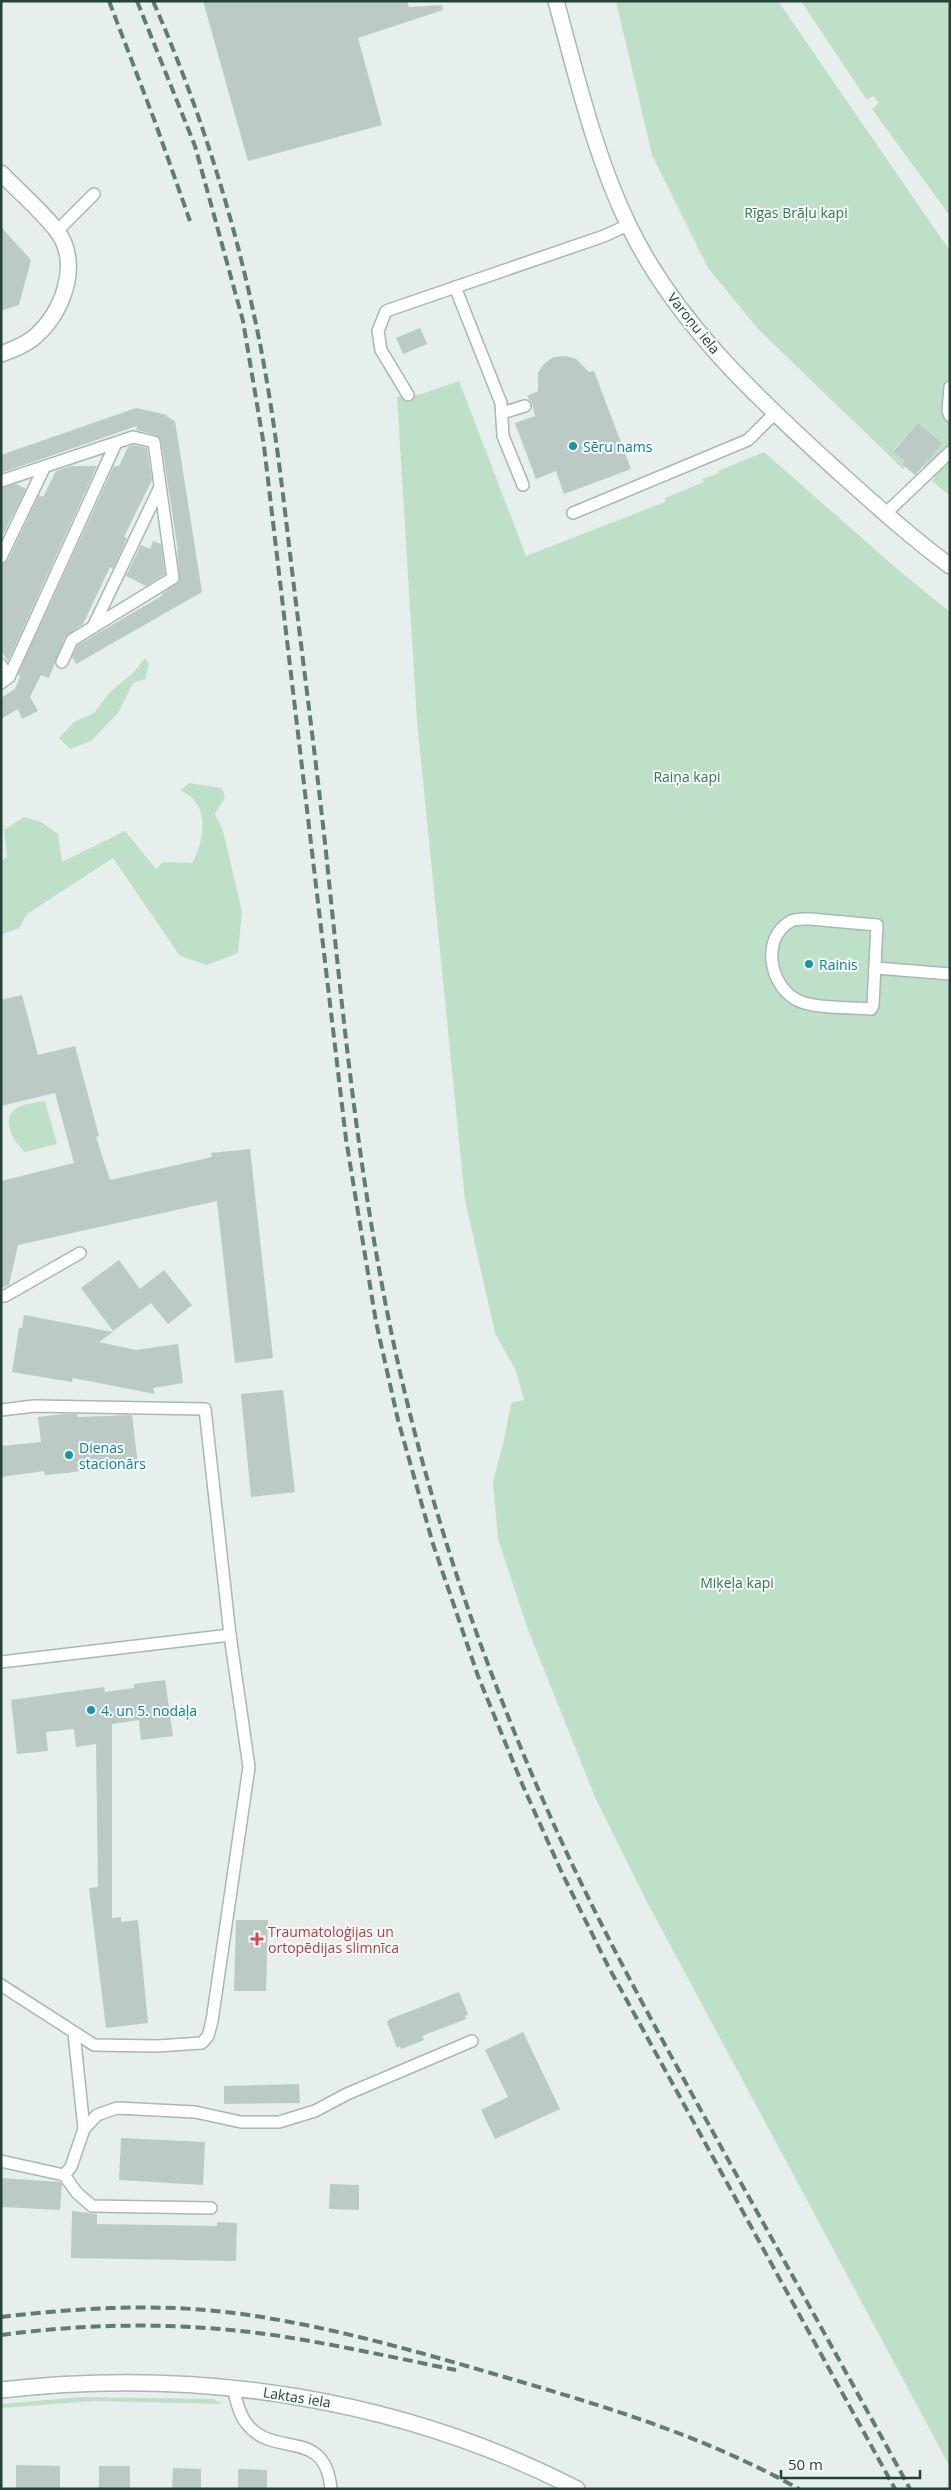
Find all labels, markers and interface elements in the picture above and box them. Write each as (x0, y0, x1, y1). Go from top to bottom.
park label: Rīgas Brāļu kapi (744, 203, 848, 222)
street label: Varoņu iela (663, 288, 725, 358)
place label: Sēru nams (583, 437, 653, 456)
marker: Sēru nams (567, 440, 579, 452)
park label: Raiņa kapi (653, 767, 721, 786)
place label: Rainis (819, 955, 858, 974)
marker: Rainis (803, 958, 815, 970)
place label: Dienas stacionārs (79, 1438, 146, 1473)
marker: Dienas stacionārs (63, 1449, 75, 1461)
park label: Miķeļa kapi (700, 1573, 774, 1592)
place label: 4. un 5. nodaļa (101, 1701, 197, 1720)
marker: 4. un 5. nodaļa (85, 1704, 97, 1716)
place label: Traumatoloģijas un ortopēdijas slimnīca (268, 1922, 399, 1957)
marker: Traumatoloģijas un ortopēdijas slimnīca (250, 1932, 264, 1946)
street label: Laktas iela (262, 2382, 332, 2412)
scale bar (781, 2448, 920, 2480)
text: 50 m (788, 2454, 823, 2474)

